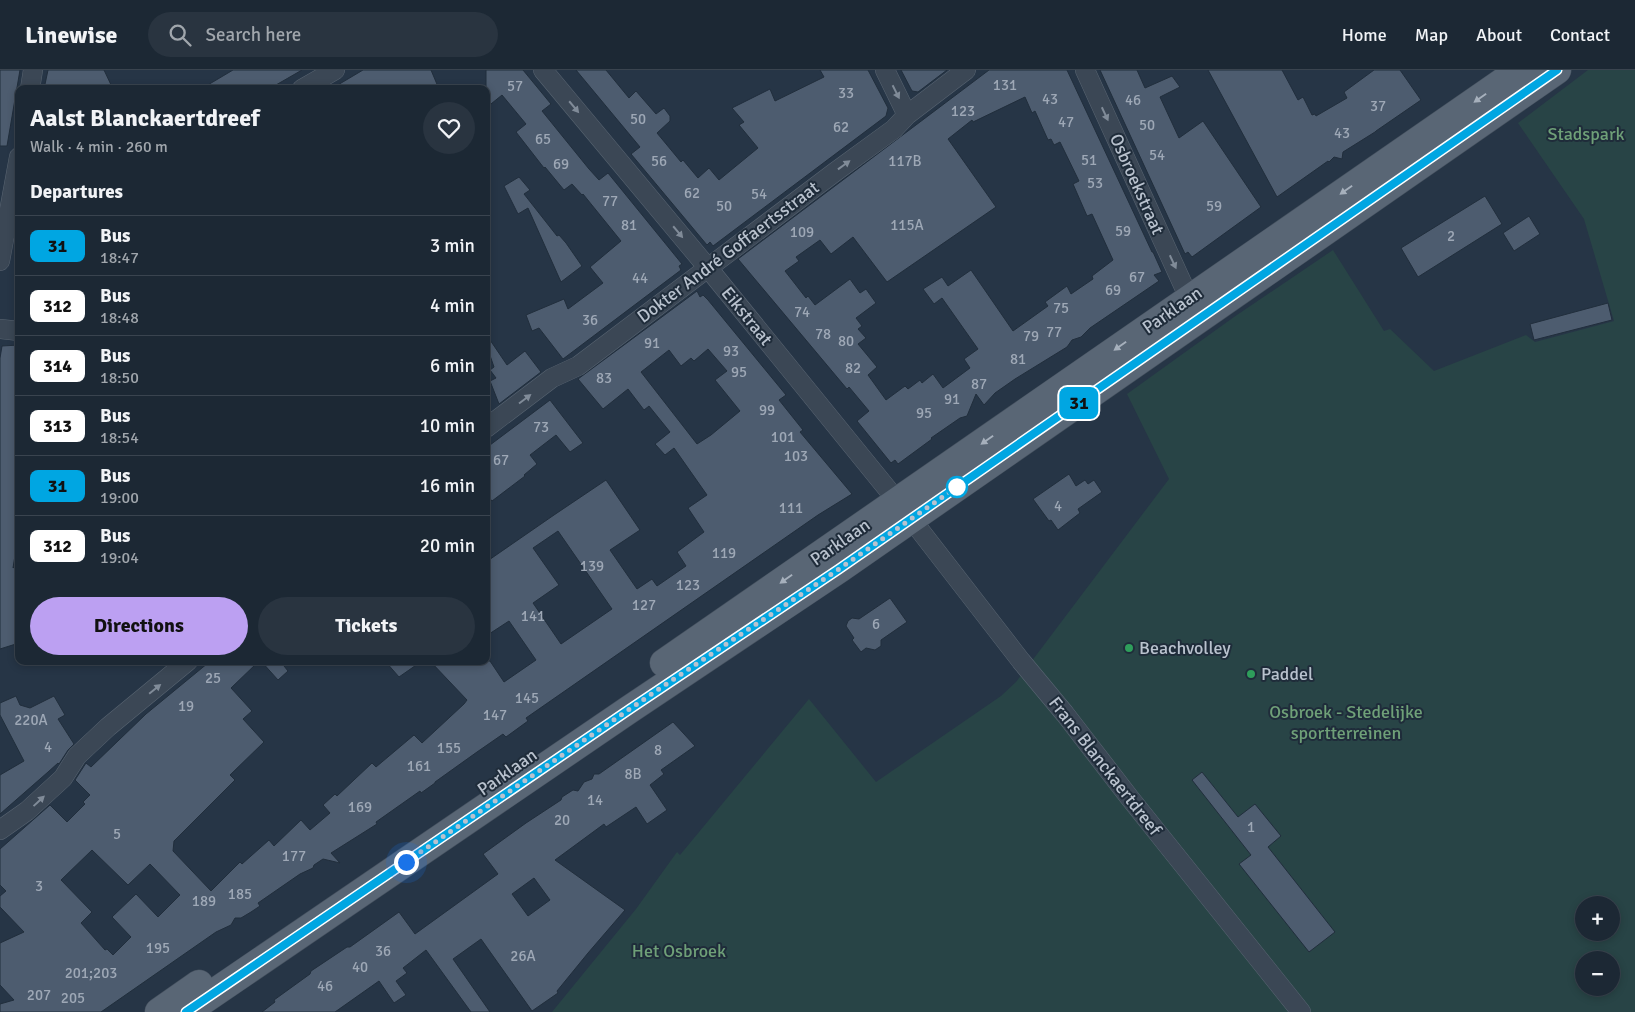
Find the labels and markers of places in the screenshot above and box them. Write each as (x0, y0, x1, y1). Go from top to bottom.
unlabelled marker (946, 476, 968, 498)
place label: Beachvolley (1139, 637, 1231, 659)
marker: Beachvolley (1123, 642, 1135, 654)
place label: Paddel (1261, 663, 1313, 685)
marker: Paddel (1245, 668, 1257, 680)

